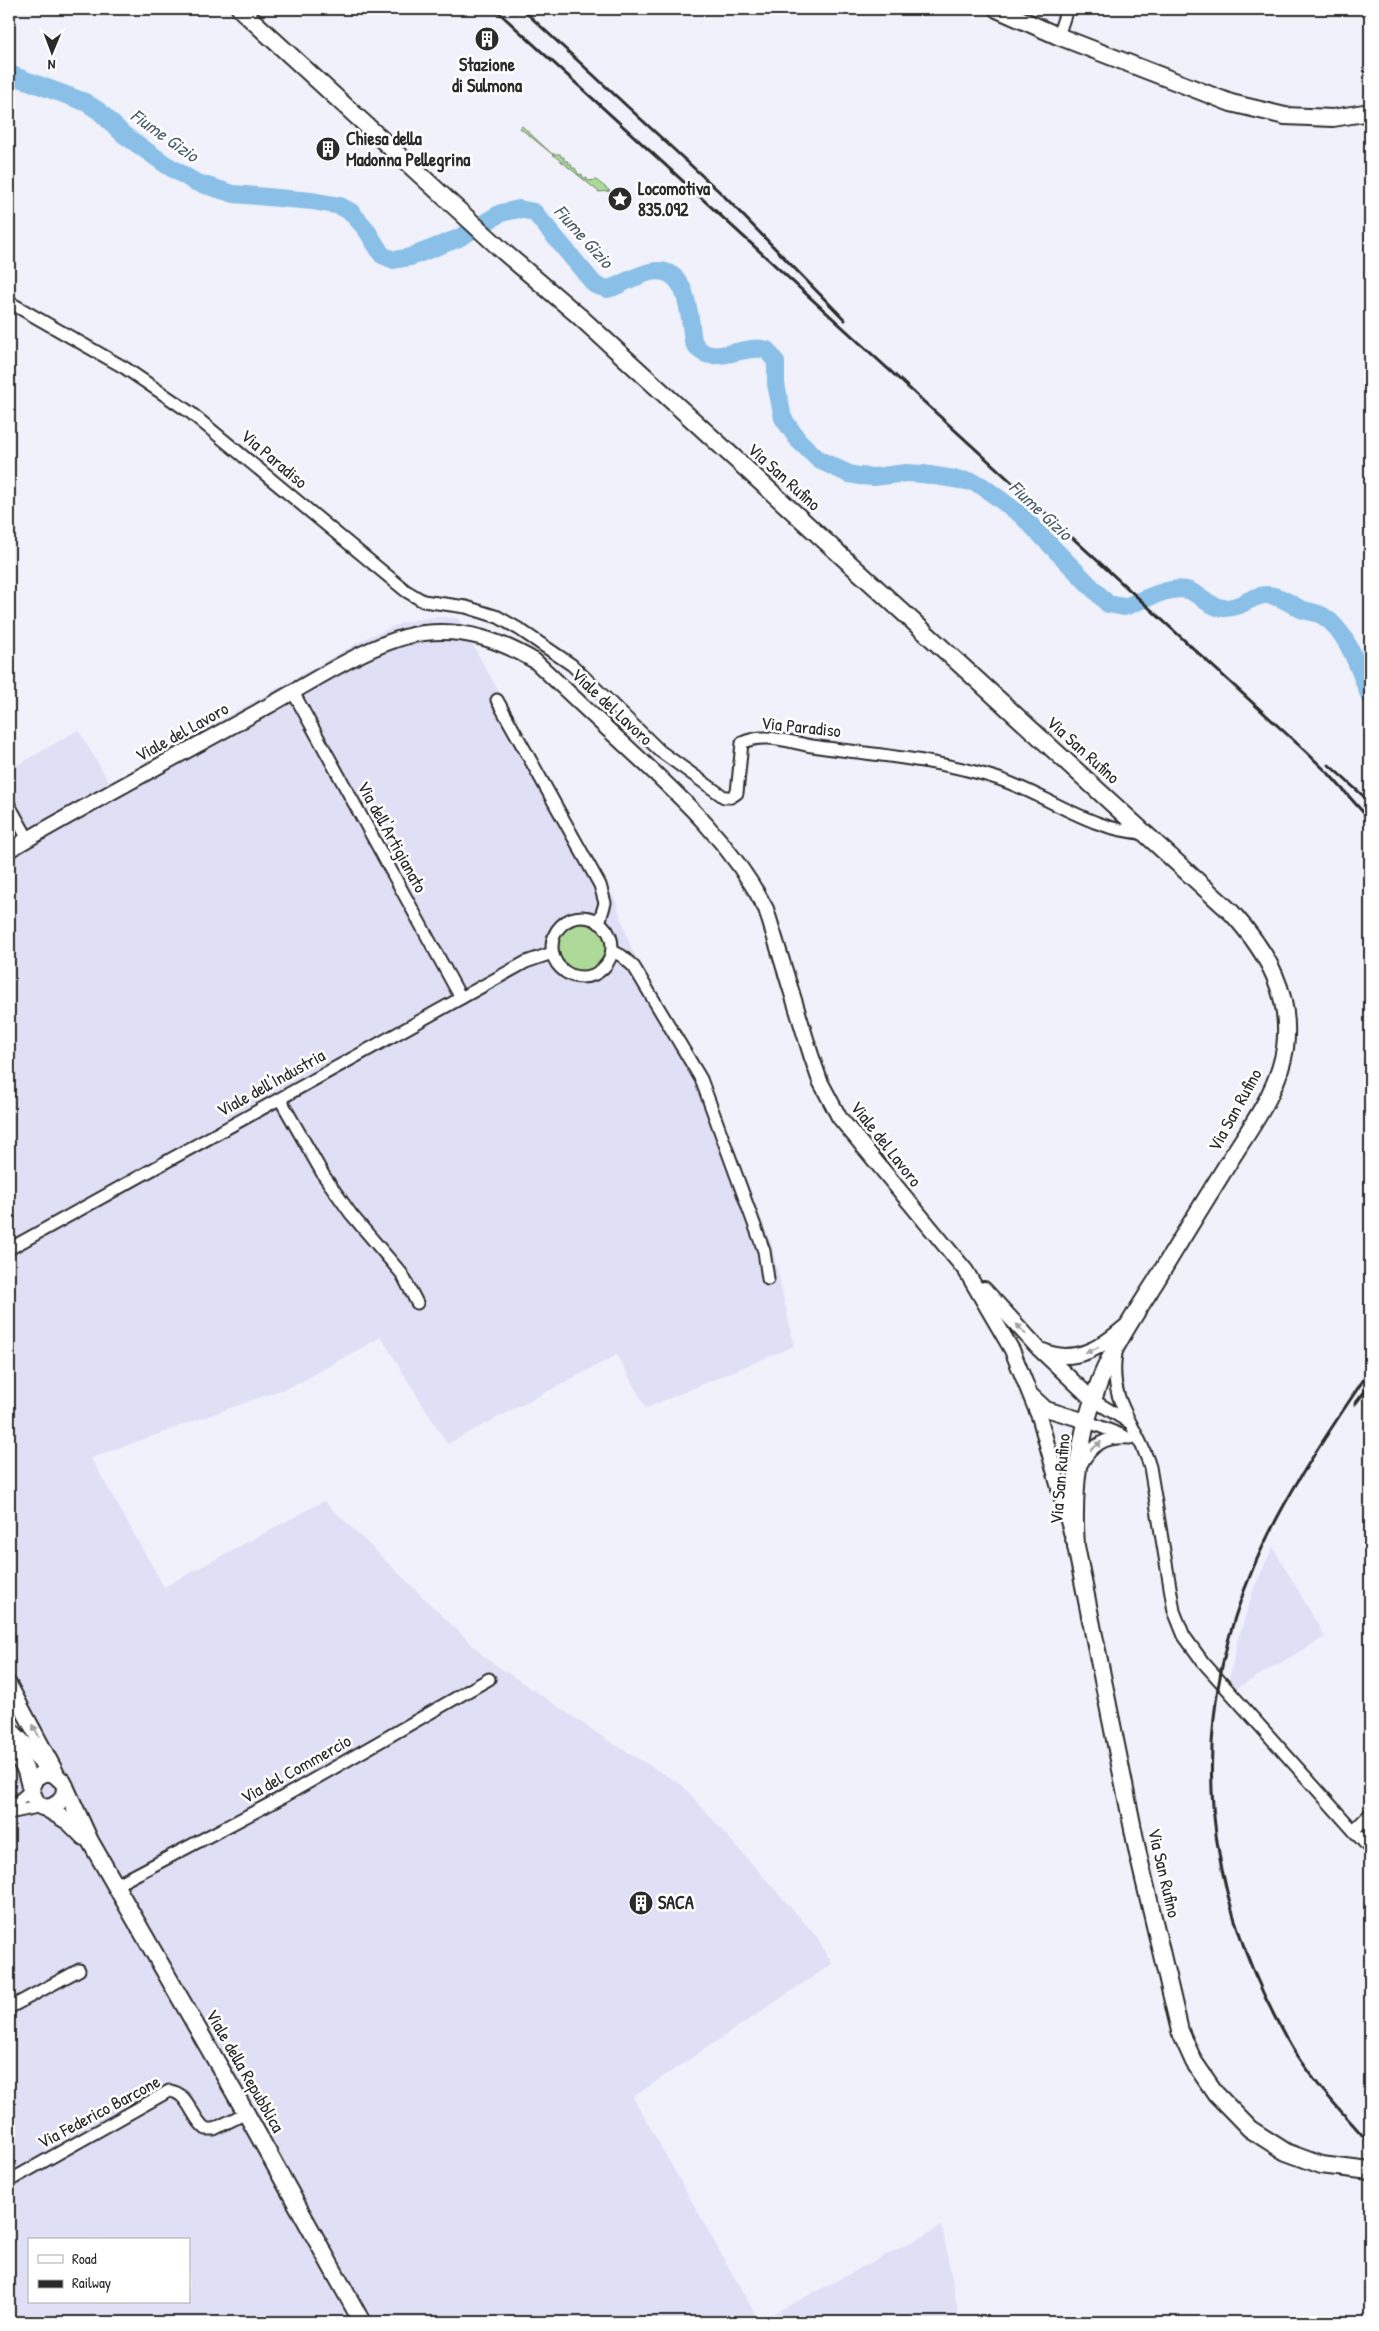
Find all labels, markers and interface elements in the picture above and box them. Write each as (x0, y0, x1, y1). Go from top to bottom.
building icon: Stazione di Sulmona (474, 26, 500, 52)
north arrow (28, 28, 78, 78)
place label: Stazione di Sulmona (452, 52, 523, 98)
text: N (47, 56, 56, 75)
water label: Fiume Gizio (126, 102, 205, 169)
place label: Chiesa della Madonna Pellegrina (346, 126, 471, 173)
building icon: Chiesa della Madonna Pellegrina (315, 136, 341, 162)
place label: Locomotiva 835.092 (638, 176, 711, 222)
place icon: Locomotiva 835.092 (607, 186, 633, 212)
water label: Fiume Gizio (548, 199, 620, 274)
street label: Via Paradiso (236, 423, 313, 494)
street label: Via San Rufino (742, 437, 826, 516)
water label: Fiume Gizio (1004, 474, 1079, 547)
street label: Viale del Lavoro (566, 662, 658, 751)
street label: Viale del Lavoro (131, 696, 233, 767)
street label: Via Paradiso (760, 710, 842, 743)
street label: Via San Rufino (1041, 710, 1125, 789)
street label: Via dell'Artigianato (351, 777, 433, 897)
street label: Viale dell'Industria (212, 1043, 329, 1123)
street label: Via San Rufino (1202, 1064, 1268, 1156)
street label: Viale del Lavoro (845, 1095, 928, 1192)
one-way arrow (1015, 1323, 1026, 1336)
one-way arrow (1084, 1346, 1099, 1354)
street label: Via San Rufino (1043, 1433, 1076, 1525)
one-way arrow (1090, 1441, 1103, 1452)
one-way arrow (31, 1725, 40, 1738)
street label: Via del Commercio (236, 1728, 355, 1809)
street label: Via San Rufino (1142, 1826, 1187, 1920)
building icon: SACA (628, 1890, 654, 1916)
place label: SACA (658, 1890, 694, 1915)
street label: Viale della Repubblica (200, 2005, 291, 2137)
street label: Via Federico Barcone (33, 2069, 164, 2154)
legend (28, 2238, 190, 2304)
text: Road (72, 2248, 97, 2269)
text: Railway (72, 2272, 111, 2293)

